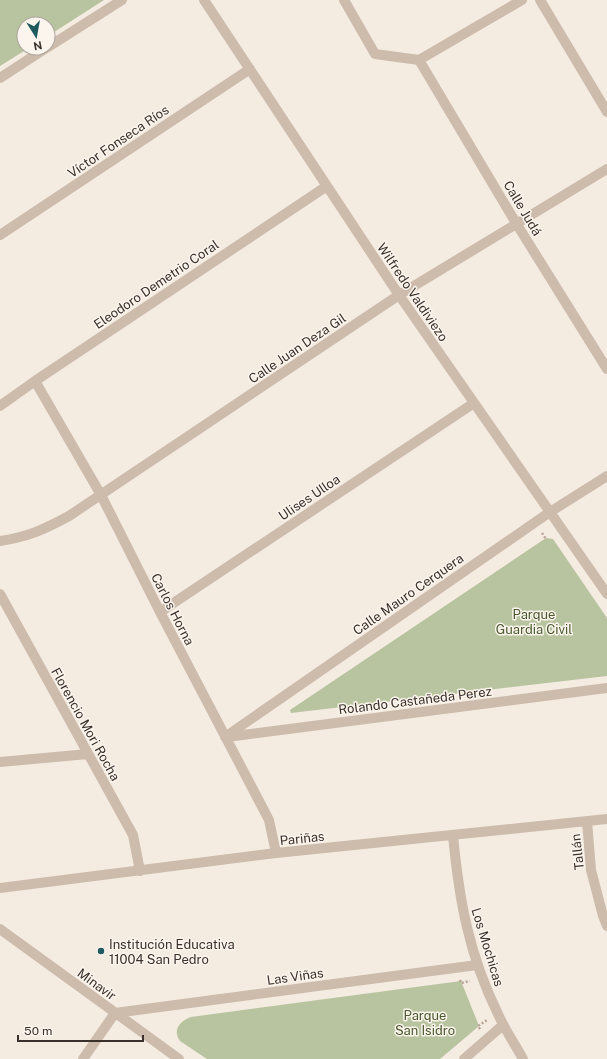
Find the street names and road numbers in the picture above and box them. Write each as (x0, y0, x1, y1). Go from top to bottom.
street label: Víctor Fonseca Ríos (65, 102, 172, 181)
street label: Calle Judá (500, 178, 545, 238)
street label: Eleodoro Demetrio Coral (91, 237, 222, 332)
street label: Wilfredo Valdiviezo (374, 240, 451, 344)
street label: Calle Juan Deza Gil (246, 310, 349, 386)
street label: Ulises Ulloa (276, 471, 343, 523)
street label: Calle Mauro Cerquera (350, 551, 466, 638)
street label: Carlos Horna (148, 571, 197, 648)
street label: Florencio Mori Rocha (48, 665, 123, 783)
street label: Rolando Castañeda Perez (338, 684, 493, 717)
street label: Pariñas (279, 829, 325, 848)
street label: Tallán (568, 833, 587, 871)
street label: Los Mochicas (468, 906, 507, 988)
street label: Minavir (74, 965, 119, 1003)
street label: Las Viñas (266, 965, 324, 988)

